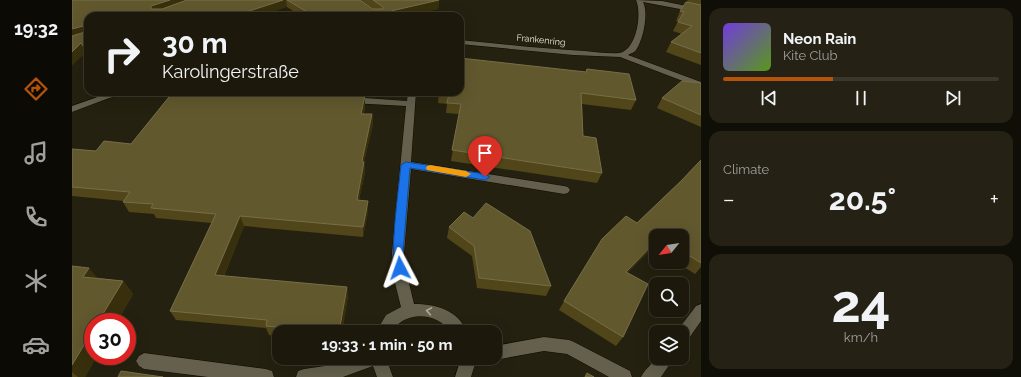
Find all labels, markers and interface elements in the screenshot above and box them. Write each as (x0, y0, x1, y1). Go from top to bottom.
text: 19:32 (14, 18, 58, 39)
text: 30 m (162, 27, 228, 60)
icon: right (96, 28, 148, 80)
text: Neon Rain (783, 30, 856, 48)
street label: Frankenring (516, 32, 566, 48)
text: Kite Club (783, 48, 838, 63)
text: Karolingerstraße (162, 61, 299, 82)
icon: directions (22, 75, 50, 103)
icon: previous (758, 87, 780, 109)
icon: pause (850, 87, 872, 109)
icon: next (942, 87, 964, 109)
pin (468, 136, 502, 177)
icon: music (22, 139, 50, 167)
icon: arrive (474, 142, 496, 164)
text: Climate (723, 162, 769, 177)
text: 20.5° (829, 182, 896, 217)
text: − (723, 186, 735, 212)
text: + (990, 186, 999, 212)
icon: phone (22, 203, 50, 231)
north arrow (649, 229, 689, 269)
map controls (649, 229, 689, 365)
position arrow (379, 247, 421, 289)
icon: climate (22, 267, 50, 295)
text: 24 (831, 273, 891, 334)
button: search (649, 277, 689, 317)
one-way arrow (425, 308, 432, 316)
speed limit sign: 30 (84, 313, 136, 365)
button: layers (649, 325, 689, 365)
text: km/h (844, 330, 878, 345)
icon: car (22, 331, 50, 359)
text: 19:33 · 1 min · 50 m (322, 336, 452, 354)

